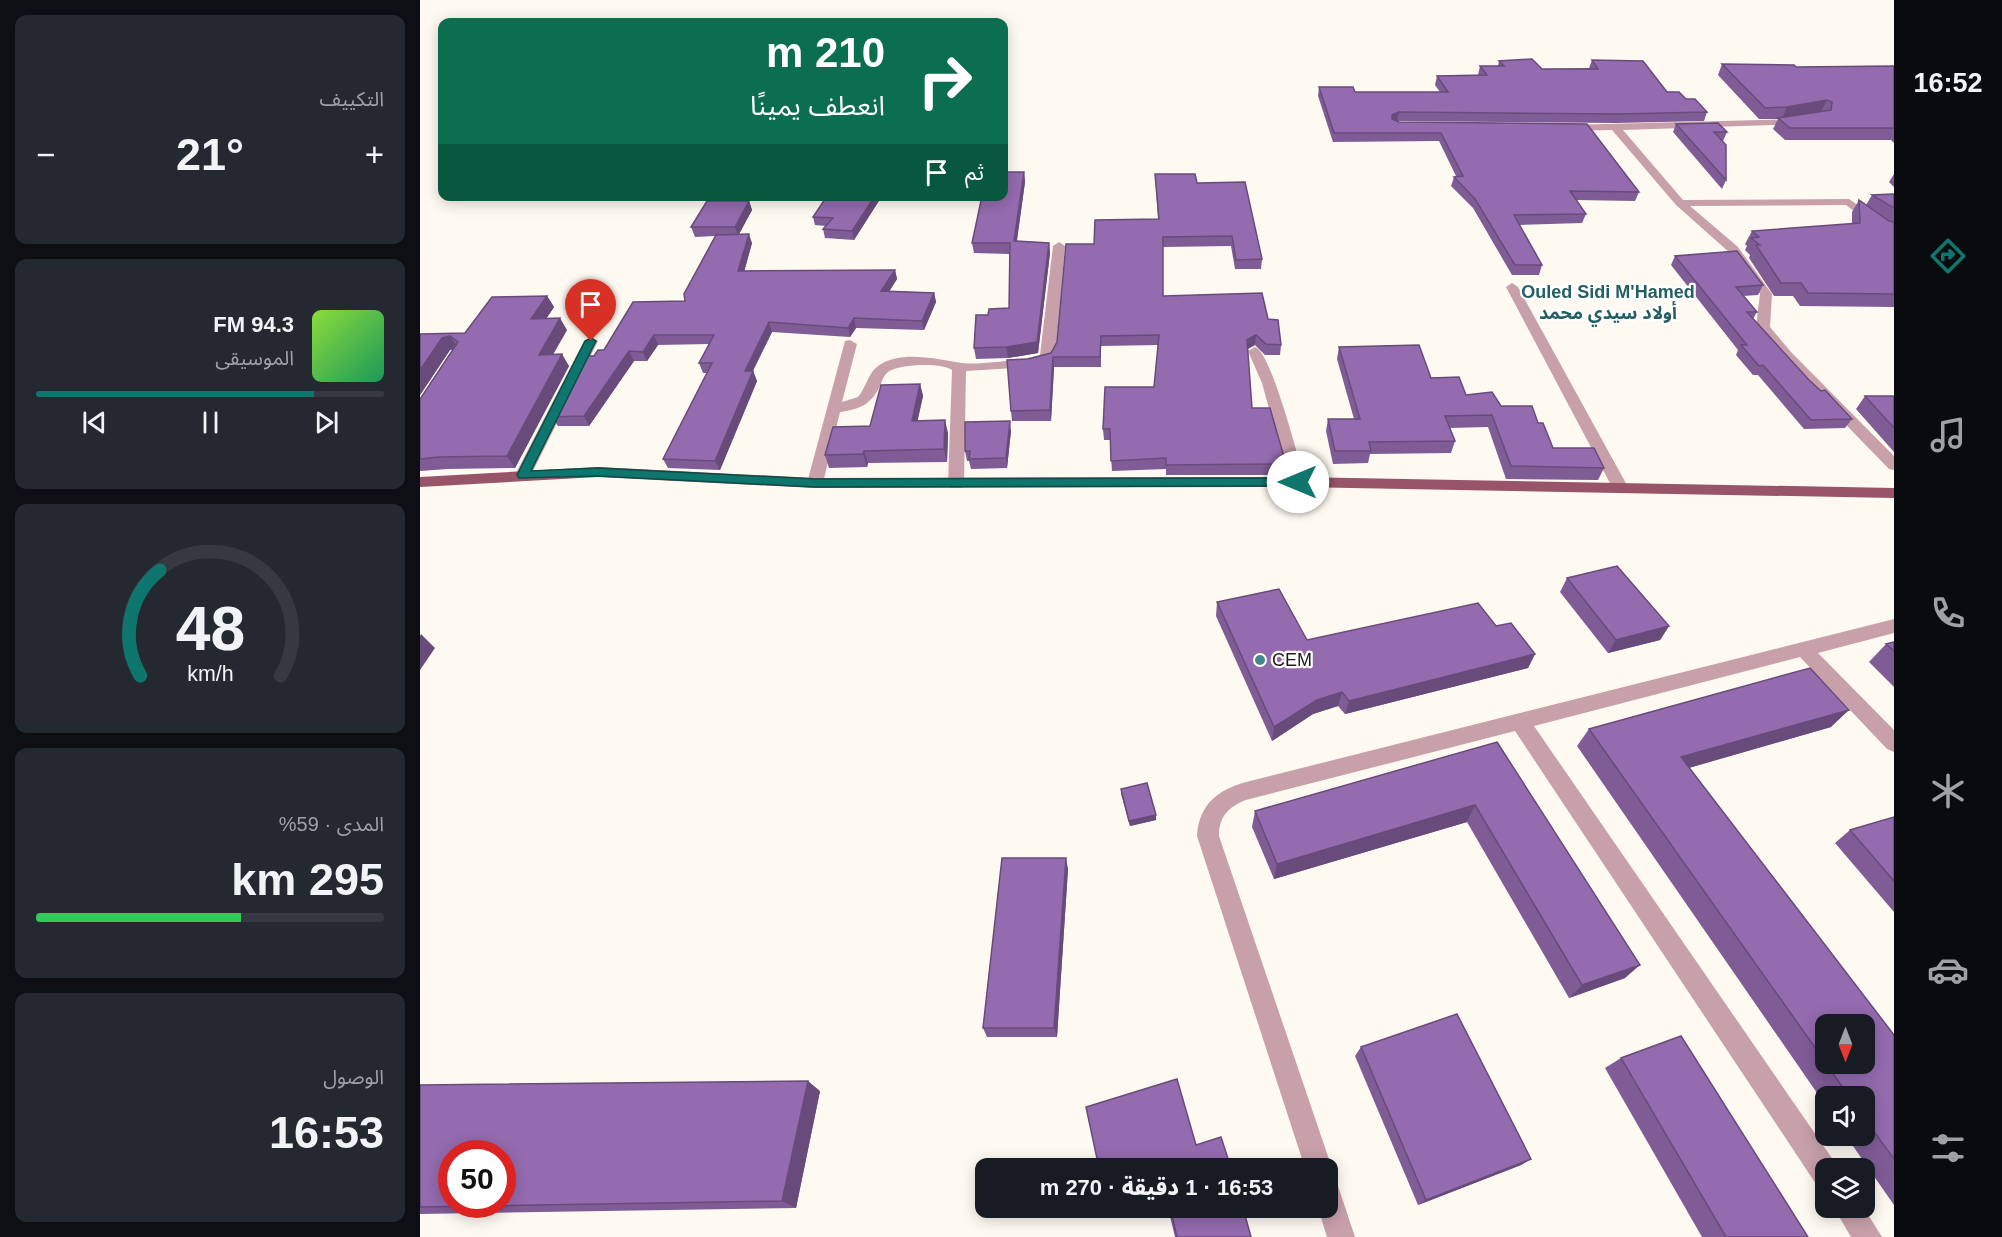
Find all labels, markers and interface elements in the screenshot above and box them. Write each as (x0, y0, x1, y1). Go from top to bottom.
text: 210 m (766, 29, 885, 76)
icon: right (906, 42, 984, 120)
text: 16:52 (1913, 68, 1983, 98)
text: التكييف (320, 88, 384, 110)
text: انعطف يمينًا (750, 91, 885, 121)
text: 21° (176, 129, 244, 180)
text: − (36, 136, 55, 173)
text: + (365, 136, 384, 173)
icon: arrive (920, 156, 953, 189)
text: ثم (965, 160, 984, 185)
icon: directions (1927, 235, 1969, 277)
pin (565, 279, 616, 341)
district label: Ouled Sidi M'Hamed أولاد سيدي محمد (1521, 282, 1695, 327)
icon: arrive (574, 288, 607, 321)
text: 94.3 FM (213, 312, 294, 337)
text: الموسيقى (215, 347, 294, 369)
icon: previous (78, 406, 111, 439)
icon: pause (194, 406, 227, 439)
icon: next (310, 406, 343, 439)
icon: music (1927, 414, 1969, 456)
position arrow (1266, 450, 1330, 514)
icon: phone (1927, 592, 1969, 634)
text: 48 (175, 594, 245, 663)
place label: CEM (1272, 650, 1312, 670)
marker: CEM (1253, 653, 1267, 667)
text: km/h (187, 662, 233, 686)
icon: climate (1927, 770, 1969, 812)
text: المدى · 59% (279, 813, 384, 835)
text: 295 km (231, 854, 384, 905)
icon: car (1927, 949, 1969, 991)
north arrow (1815, 1014, 1875, 1074)
map controls (1815, 1014, 1875, 1218)
text: الوصول (323, 1066, 384, 1088)
button: sound (1815, 1086, 1875, 1146)
text: 16:53 (269, 1107, 384, 1158)
icon: filters (1927, 1127, 1969, 1169)
speed limit sign: 50 (438, 1140, 516, 1218)
button: layers (1815, 1158, 1875, 1218)
text: 16:53 · 1 دقيقة · 270 m (1040, 1175, 1273, 1200)

